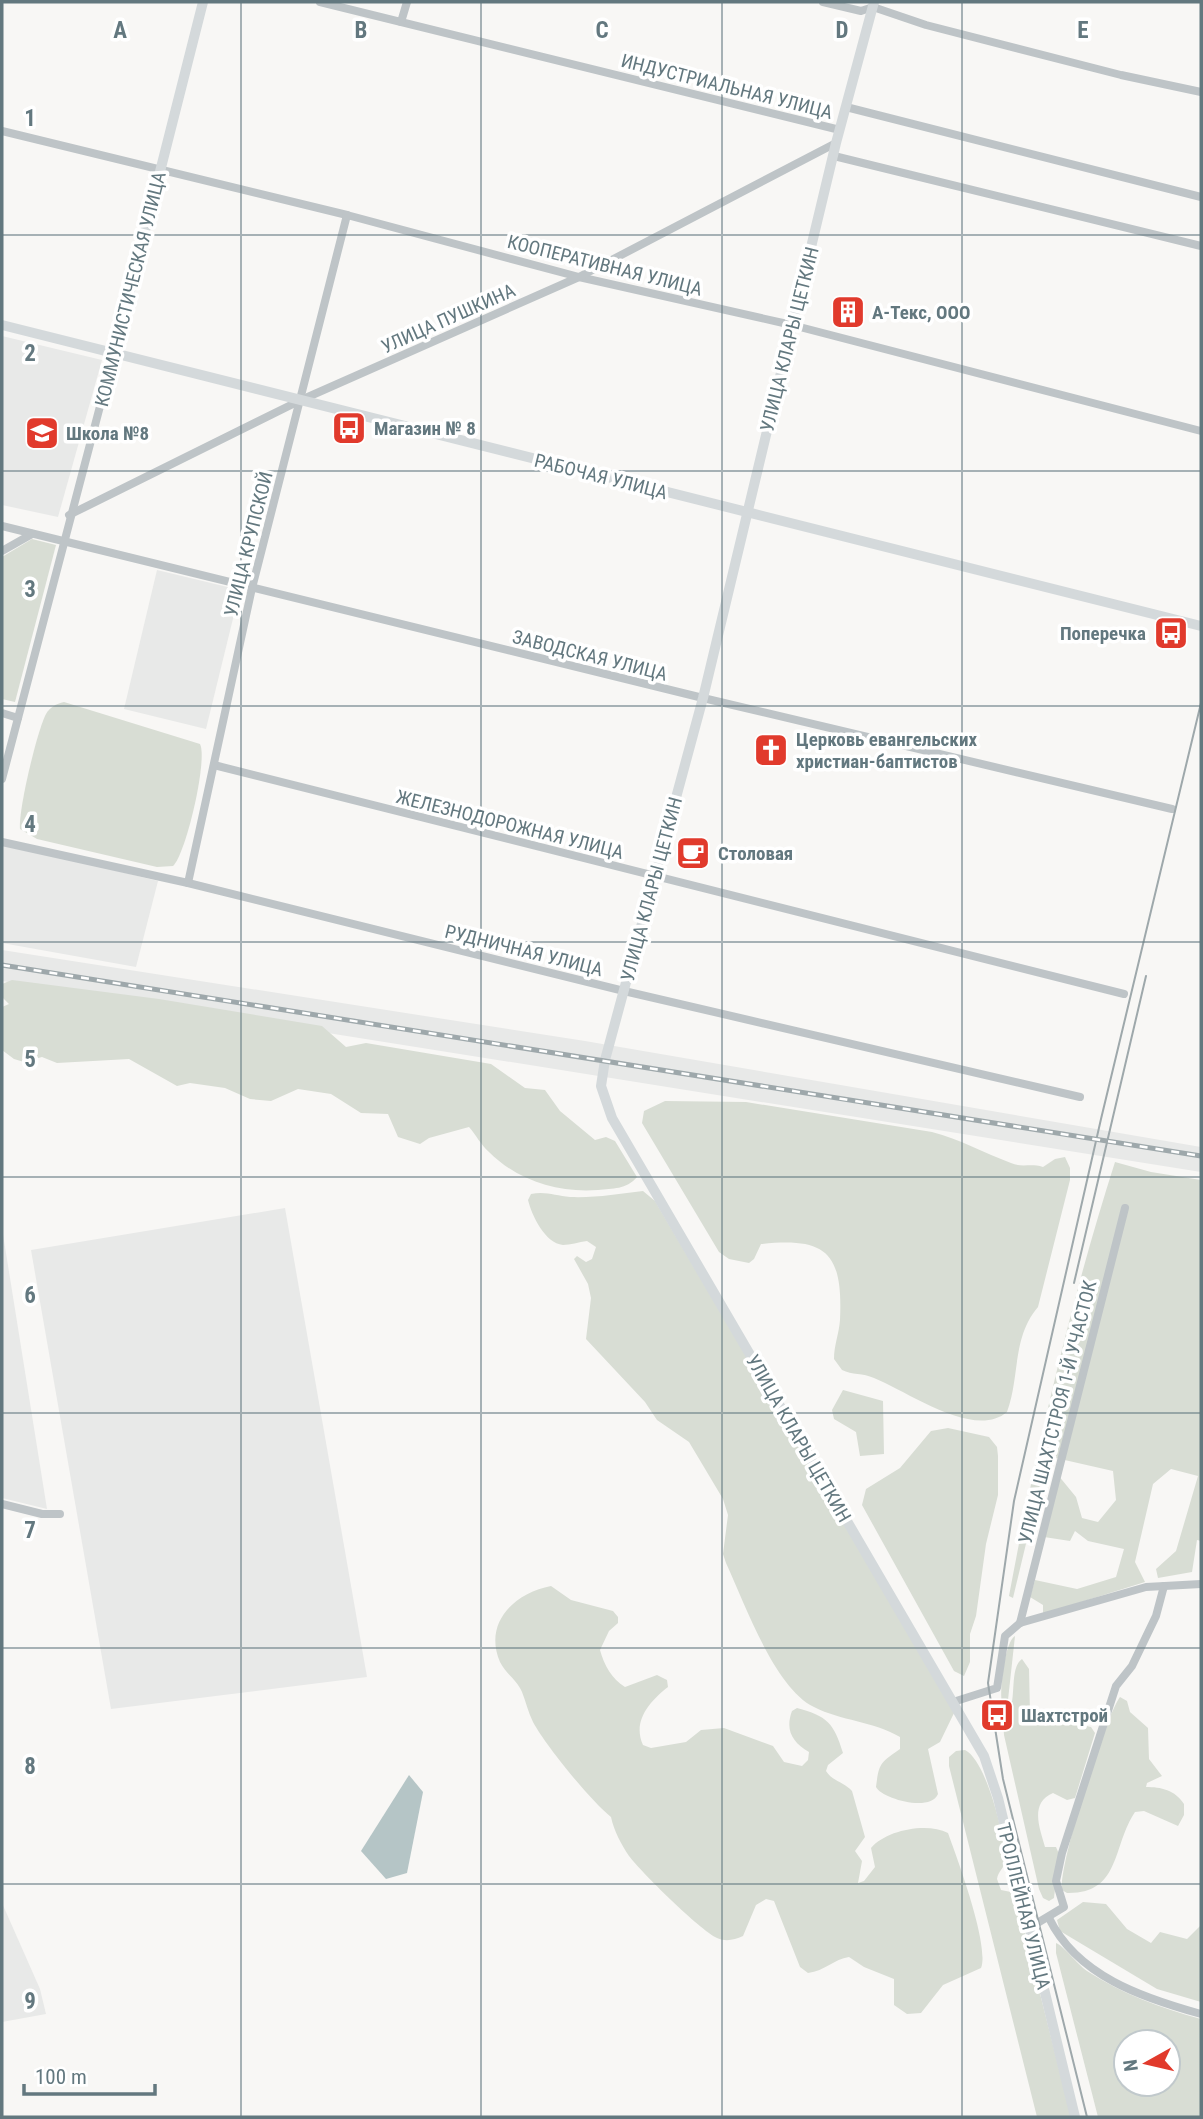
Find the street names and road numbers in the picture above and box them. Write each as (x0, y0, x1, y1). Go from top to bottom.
street label: ИНДУСТРИАЛЬНАЯ УЛИЦА (619, 49, 835, 124)
street label: КОММУНИСТИЧЕСКАЯ УЛИЦА (90, 169, 171, 409)
street label: КООПЕРАТИВНАЯ УЛИЦА (505, 230, 705, 301)
street label: УЛИЦА КЛАРЫ ЦЕТКИН (755, 244, 824, 434)
street label: УЛИЦА ПУШКИНА (378, 279, 519, 358)
street label: РАБОЧАЯ УЛИЦА (532, 449, 670, 504)
street label: УЛИЦА КРУПСКОЙ (219, 469, 278, 619)
street label: ЗАВОДСКАЯ УЛИЦА (510, 625, 670, 686)
street label: ЖЕЛЕЗНОДОРОЖНАЯ УЛИЦА (394, 785, 626, 864)
street label: УЛИЦА КЛАРЫ ЦЕТКИН (616, 795, 687, 984)
street label: РУДНИЧНАЯ УЛИЦА (442, 920, 605, 981)
street label: УЛИЦА ШАХТСТРОЯ 1-Й УЧАСТОК (1014, 1278, 1101, 1546)
street label: УЛИЦА КЛАРЫ ЦЕТКИН (741, 1350, 856, 1526)
street label: ТРОЛЛЕЙНАЯ УЛИЦА (992, 1820, 1055, 1992)

